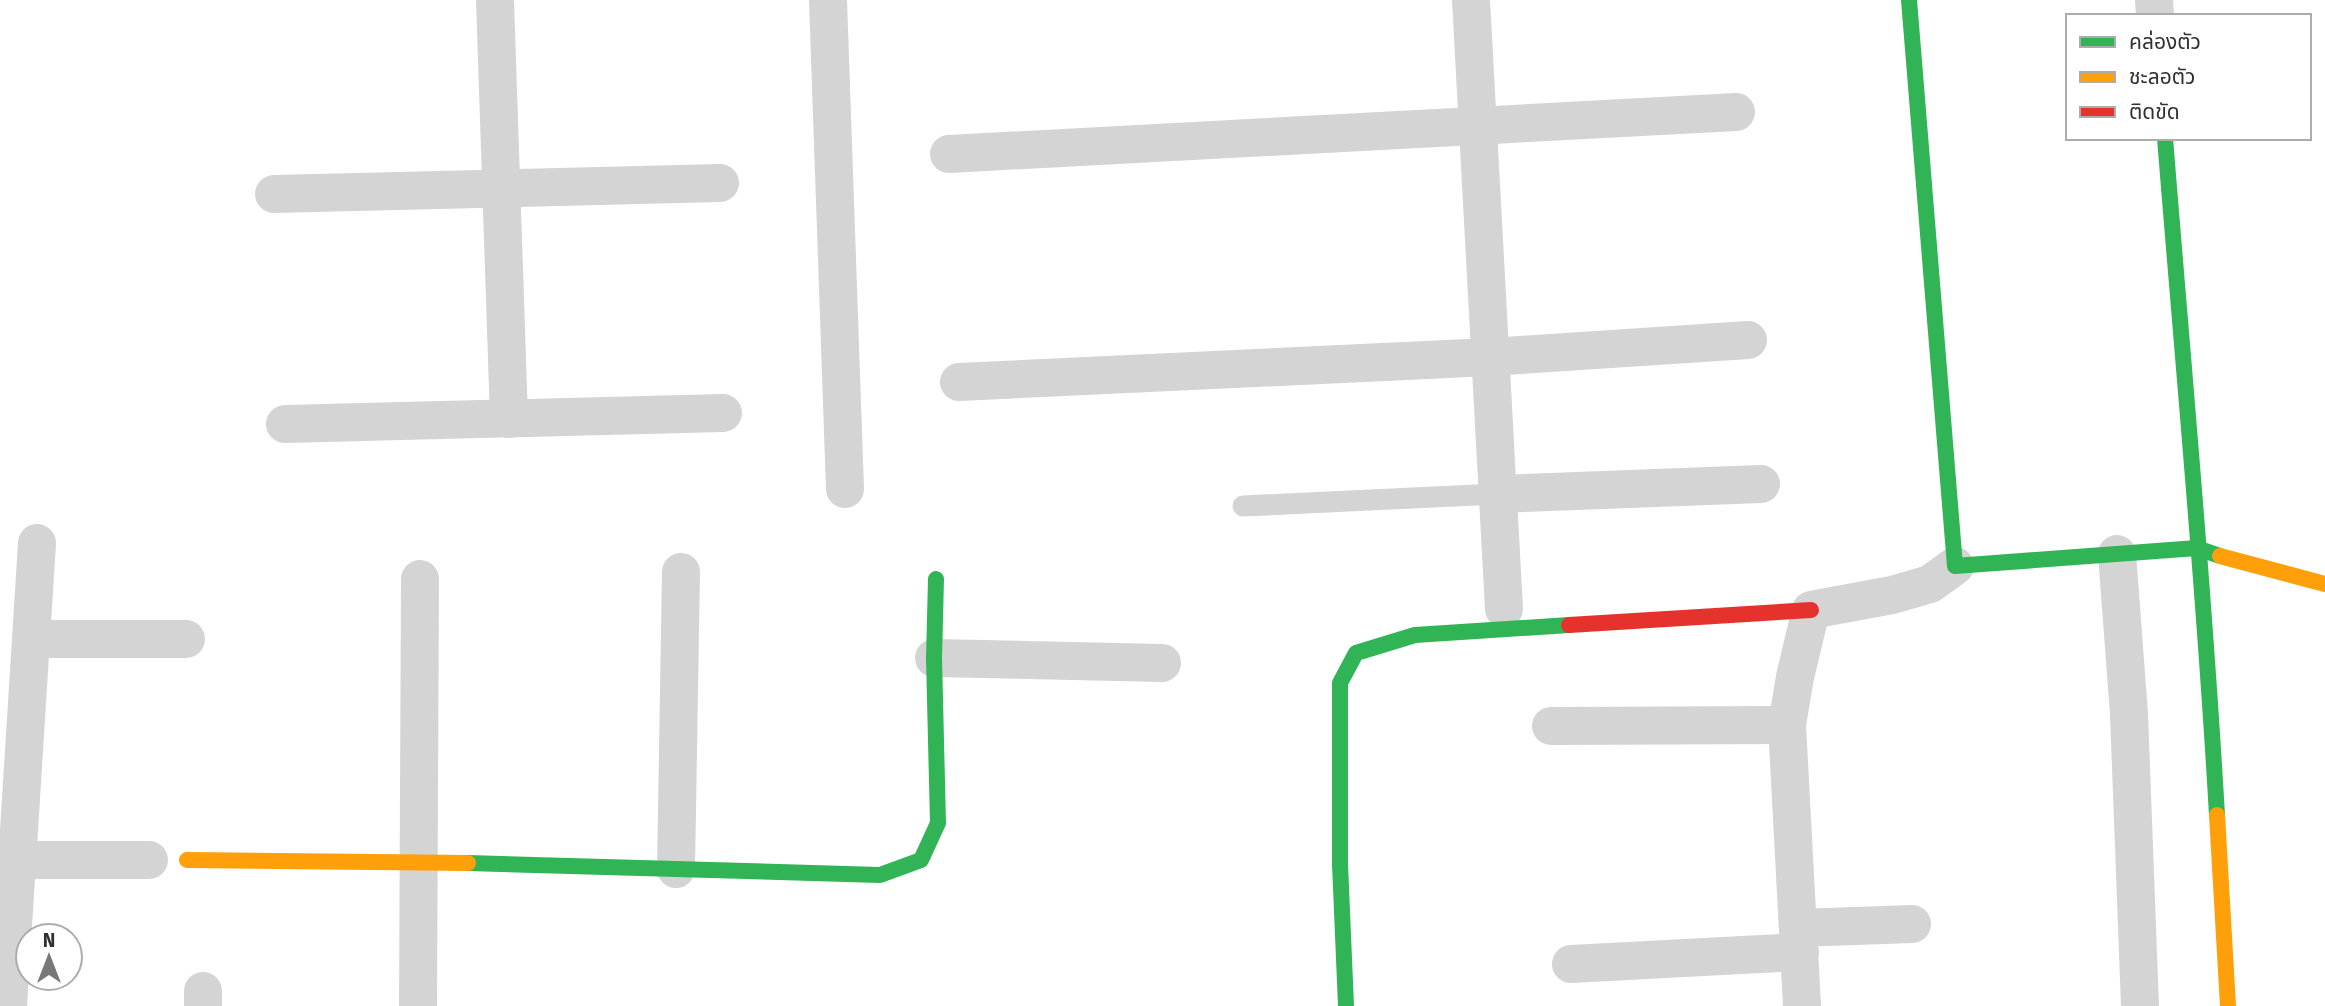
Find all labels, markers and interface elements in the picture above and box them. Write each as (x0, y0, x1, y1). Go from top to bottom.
legend (2066, 14, 2311, 140)
text: คล่องตัว (2129, 29, 2201, 55)
text: ชะลอตัว (2129, 64, 2195, 90)
text: ติดขัด (2129, 99, 2180, 125)
north arrow (14, 922, 84, 992)
text: N (43, 929, 55, 952)

